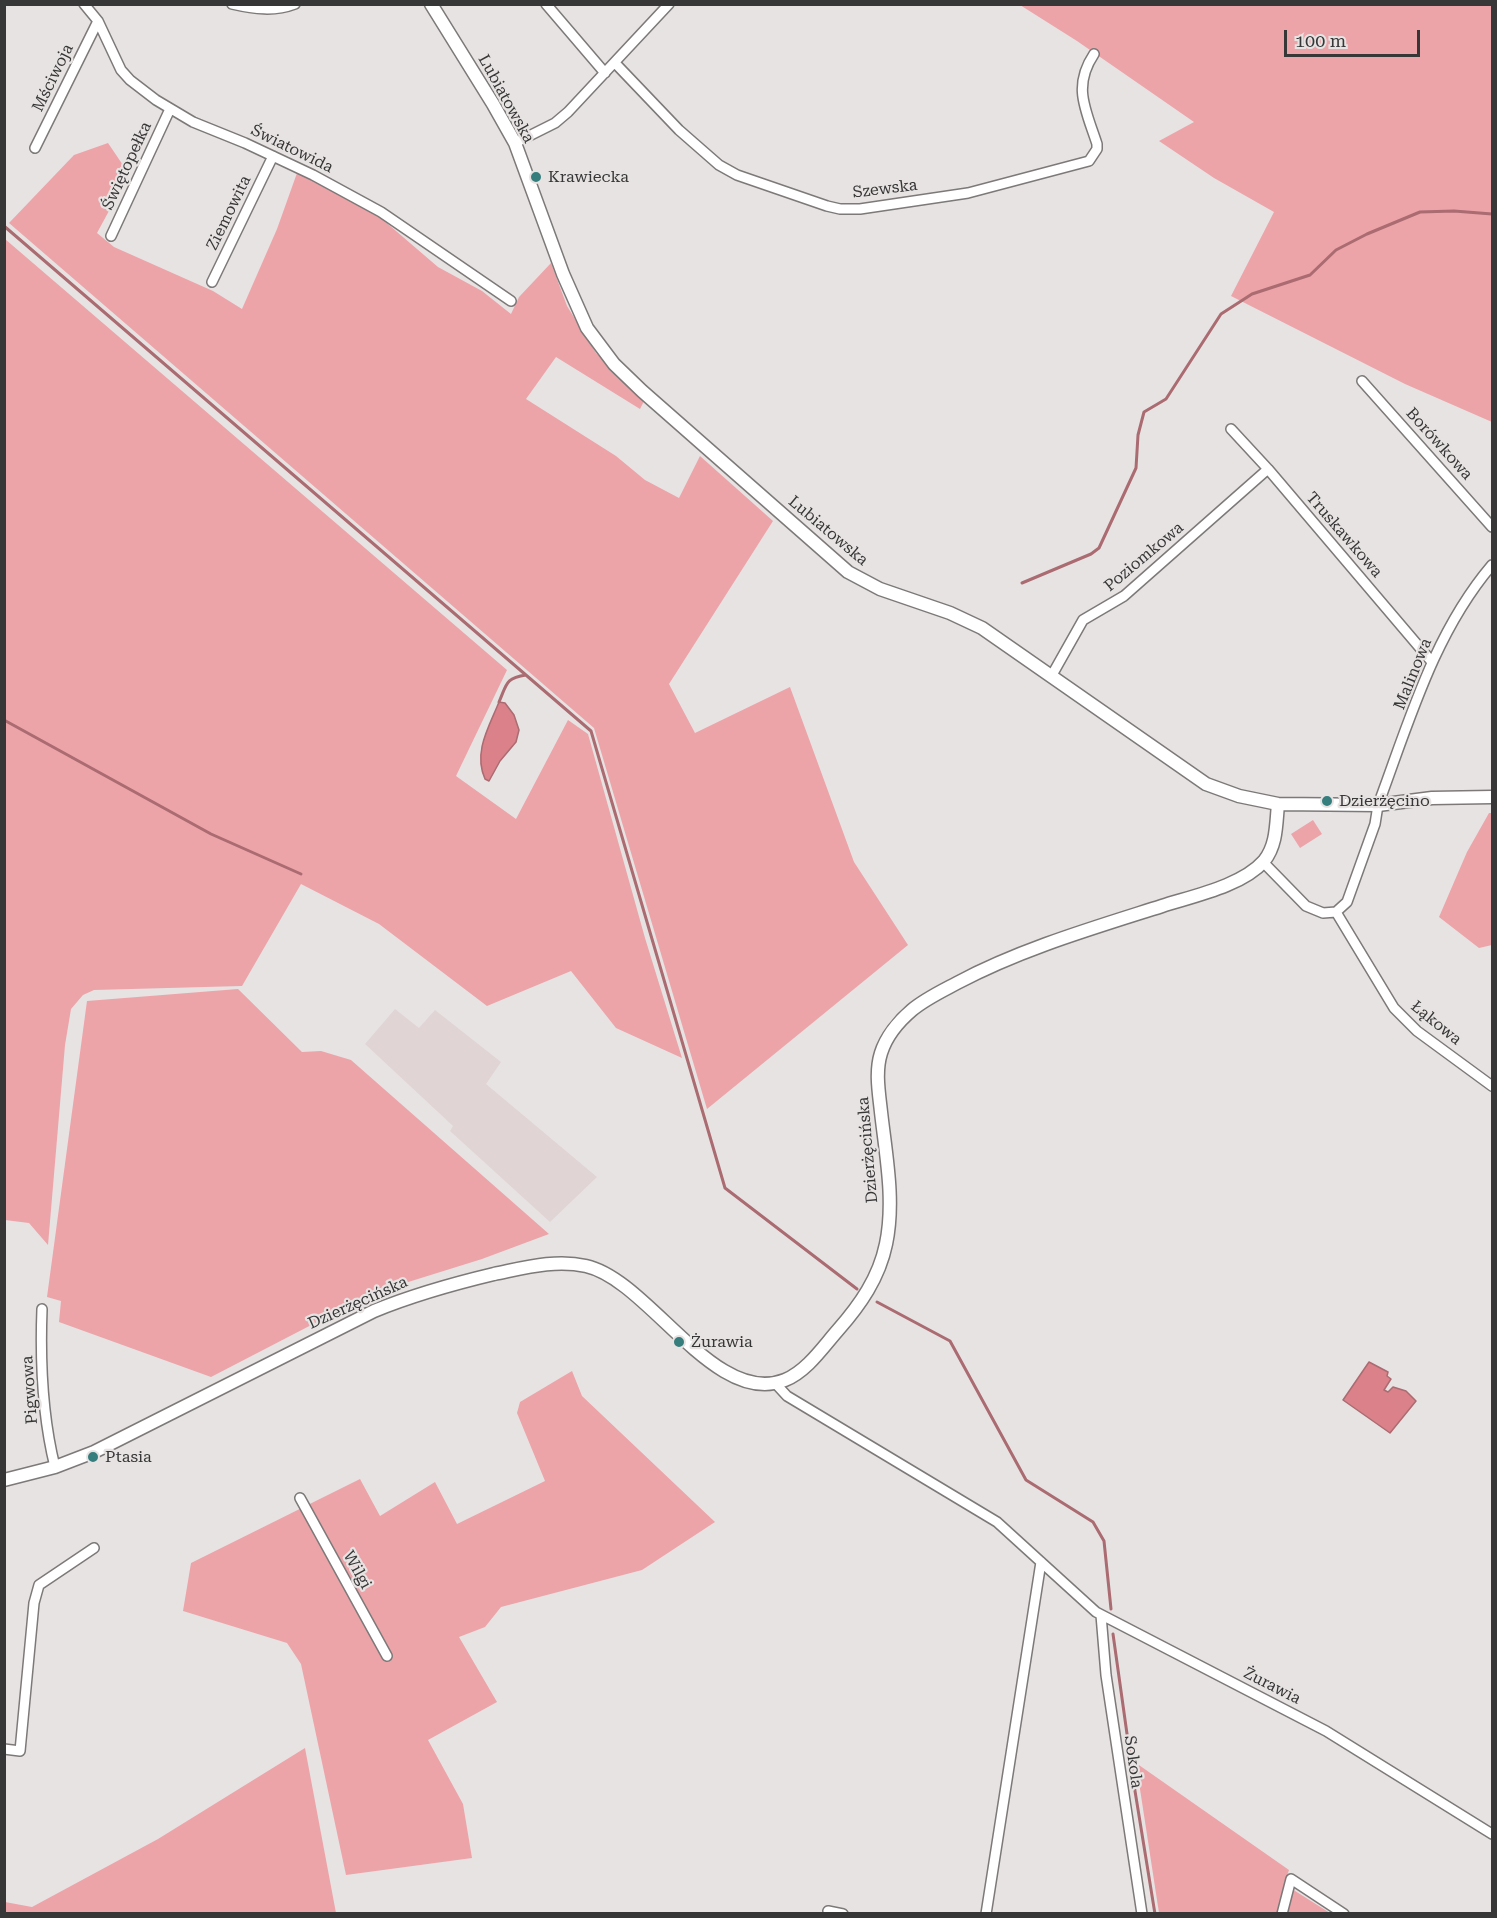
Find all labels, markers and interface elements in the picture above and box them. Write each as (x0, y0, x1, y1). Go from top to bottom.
scale bar (1287, 18, 1424, 56)
text: 100 m (1295, 30, 1346, 51)
street label: Mściwoja (28, 41, 78, 115)
street label: Lubiatowska (474, 51, 538, 147)
street label: Świętopełka (98, 119, 156, 213)
street label: Światowida (248, 121, 336, 177)
place label: Krawiecka (548, 167, 629, 187)
marker: Krawiecka (529, 170, 543, 184)
street label: Ziemowita (203, 172, 255, 254)
street label: Szewska (852, 176, 918, 202)
street label: Borówkowa (1402, 404, 1476, 484)
street label: Truskawkowa (1302, 488, 1386, 582)
street label: Lubiatowska (784, 492, 872, 570)
street label: Poziomkowa (1101, 518, 1187, 596)
street label: Malinowa (1390, 635, 1436, 713)
place label: Dzierżęcino (1339, 791, 1430, 811)
marker: Dzierżęcino (1320, 794, 1334, 808)
street label: Łąkowa (1407, 997, 1465, 1049)
street label: Dzierżęcińska (854, 1096, 882, 1204)
street label: Dzierżęcińska (305, 1272, 411, 1334)
place label: Żurawia (691, 1332, 753, 1352)
marker: Żurawia (672, 1335, 686, 1349)
street label: Pigwowa (18, 1355, 42, 1425)
place label: Ptasia (105, 1447, 152, 1467)
marker: Ptasia (86, 1450, 100, 1464)
street label: Wilgi (339, 1548, 375, 1592)
street label: Żurawia (1240, 1663, 1304, 1709)
street label: Sokola (1120, 1734, 1146, 1790)

